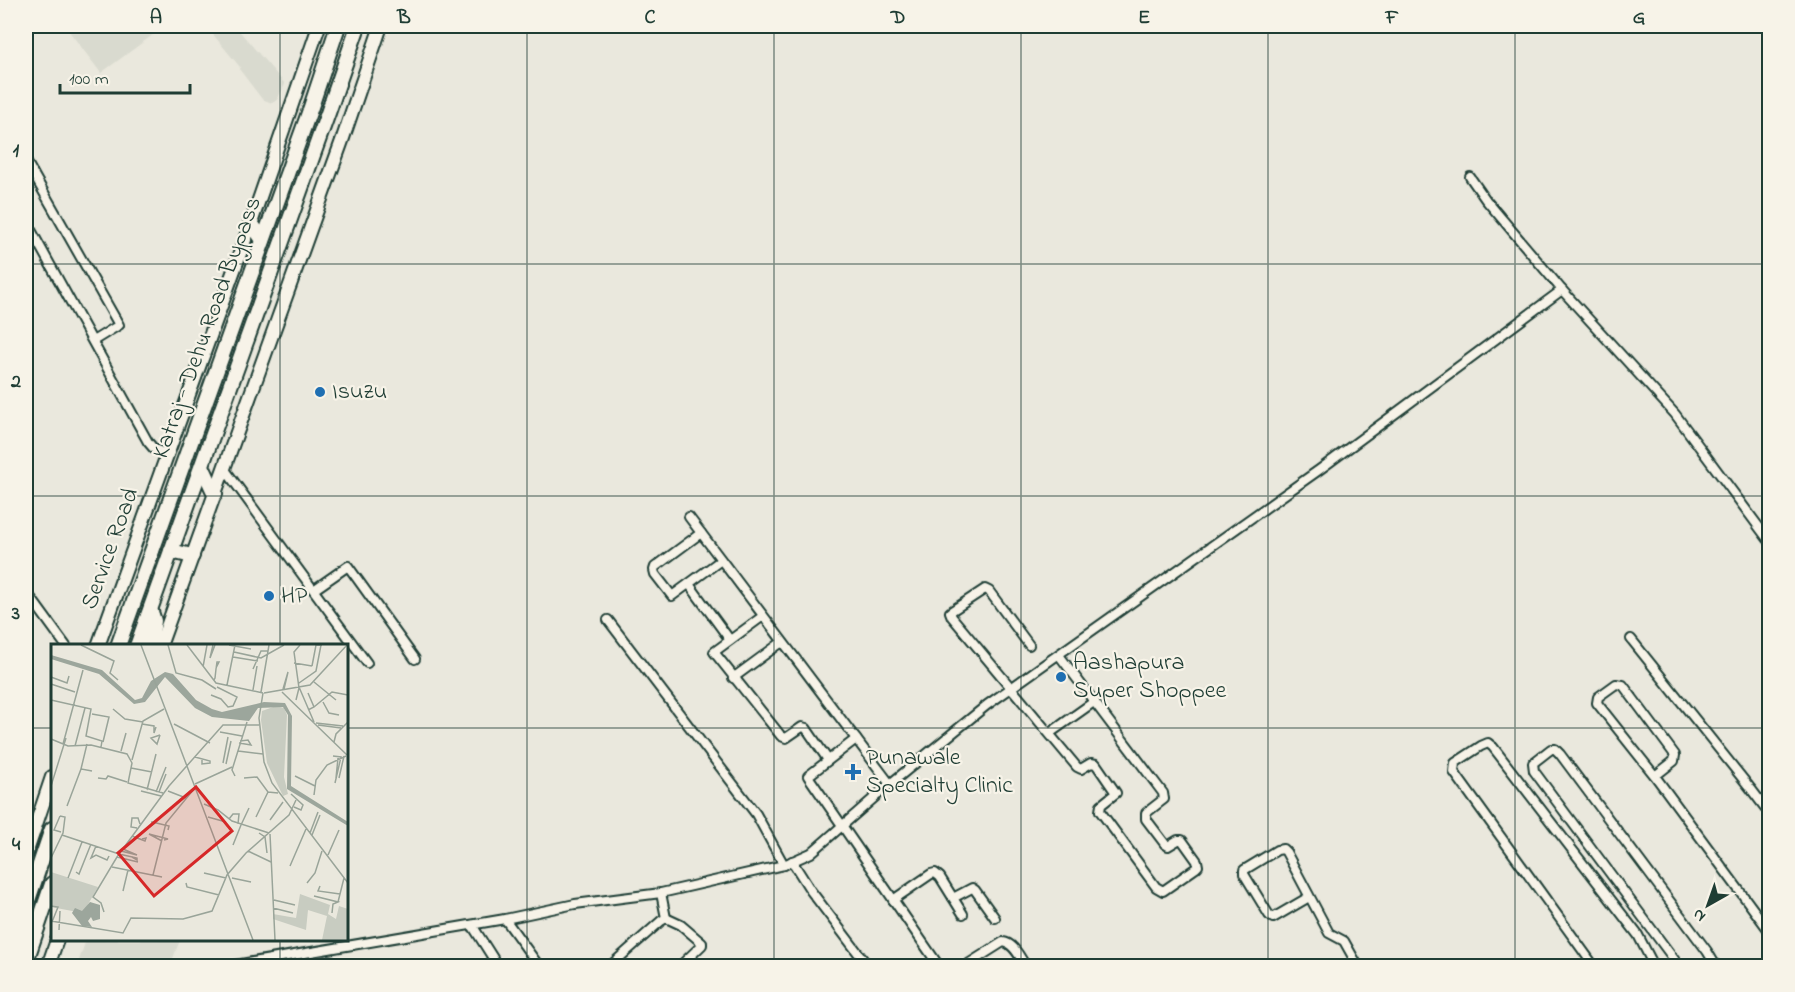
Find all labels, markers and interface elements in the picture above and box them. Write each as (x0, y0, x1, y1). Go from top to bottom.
text: A (150, 4, 162, 33)
text: B (396, 4, 411, 33)
text: C (645, 4, 656, 33)
text: D (890, 4, 905, 33)
text: E (1138, 4, 1150, 33)
text: F (1385, 4, 1399, 33)
text: G (1633, 4, 1646, 33)
scale bar (60, 57, 190, 95)
text: 100 m (69, 67, 109, 93)
text: 1 (13, 137, 20, 166)
street label: Katraj - Dehu Road Bypass (144, 192, 273, 464)
text: 2 (10, 368, 21, 397)
place label: Isuzu (332, 375, 387, 410)
marker: Isuzu (313, 385, 327, 399)
street label: Service Road (73, 483, 149, 615)
place label: HP (281, 579, 308, 614)
marker: HP (262, 589, 276, 603)
text: 3 (11, 600, 20, 629)
inset map (51, 644, 348, 941)
place label: Aashapura Super Shoppee (1073, 646, 1226, 709)
marker: Aashapura Super Shoppee (1054, 670, 1068, 684)
place label: Punawale Specialty Clinic (866, 741, 1013, 805)
marker: Punawale Specialty Clinic (844, 763, 862, 781)
text: 4 (12, 831, 21, 860)
north arrow (1678, 875, 1738, 935)
text: N (1688, 902, 1711, 928)

